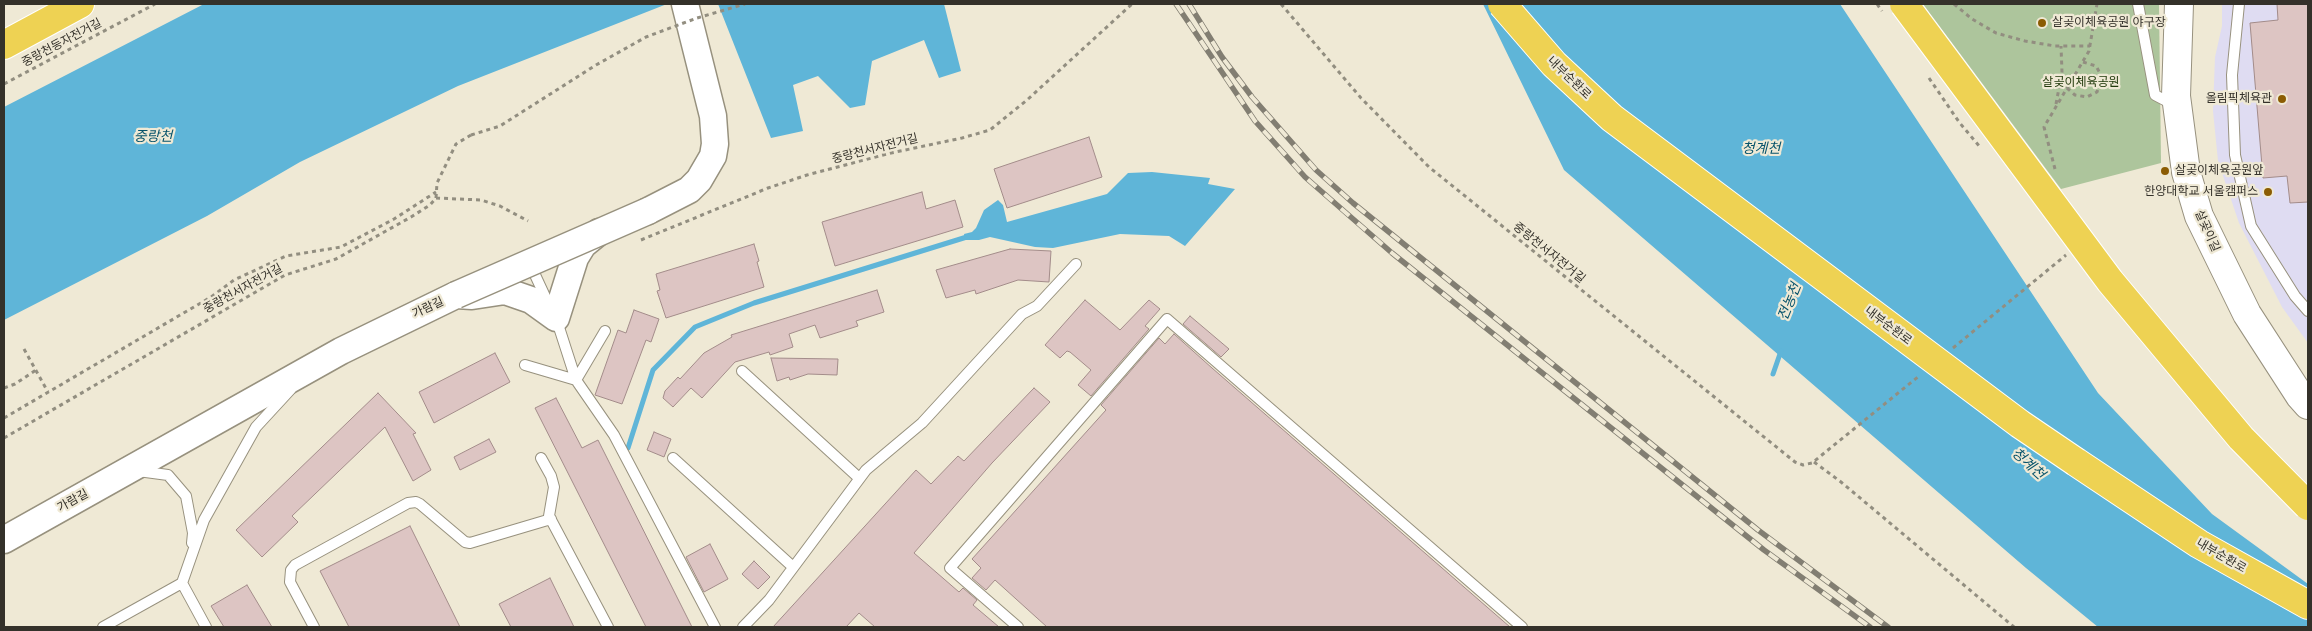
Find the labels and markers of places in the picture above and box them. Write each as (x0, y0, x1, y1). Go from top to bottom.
place label: 살곶이체육공원 야구장 (2052, 16, 2166, 30)
marker: 살곶이체육공원 야구장 (2036, 17, 2048, 29)
place label: 올림픽체육관 (2206, 92, 2272, 106)
marker: 올림픽체육관 (2276, 93, 2288, 105)
place label: 살곶이체육공원앞 (2175, 164, 2263, 178)
marker: 살곶이체육공원앞 (2159, 165, 2171, 177)
place label: 한양대학교 서울캠퍼스 (2144, 185, 2258, 199)
marker: 한양대학교 서울캠퍼스 (2262, 186, 2274, 198)

